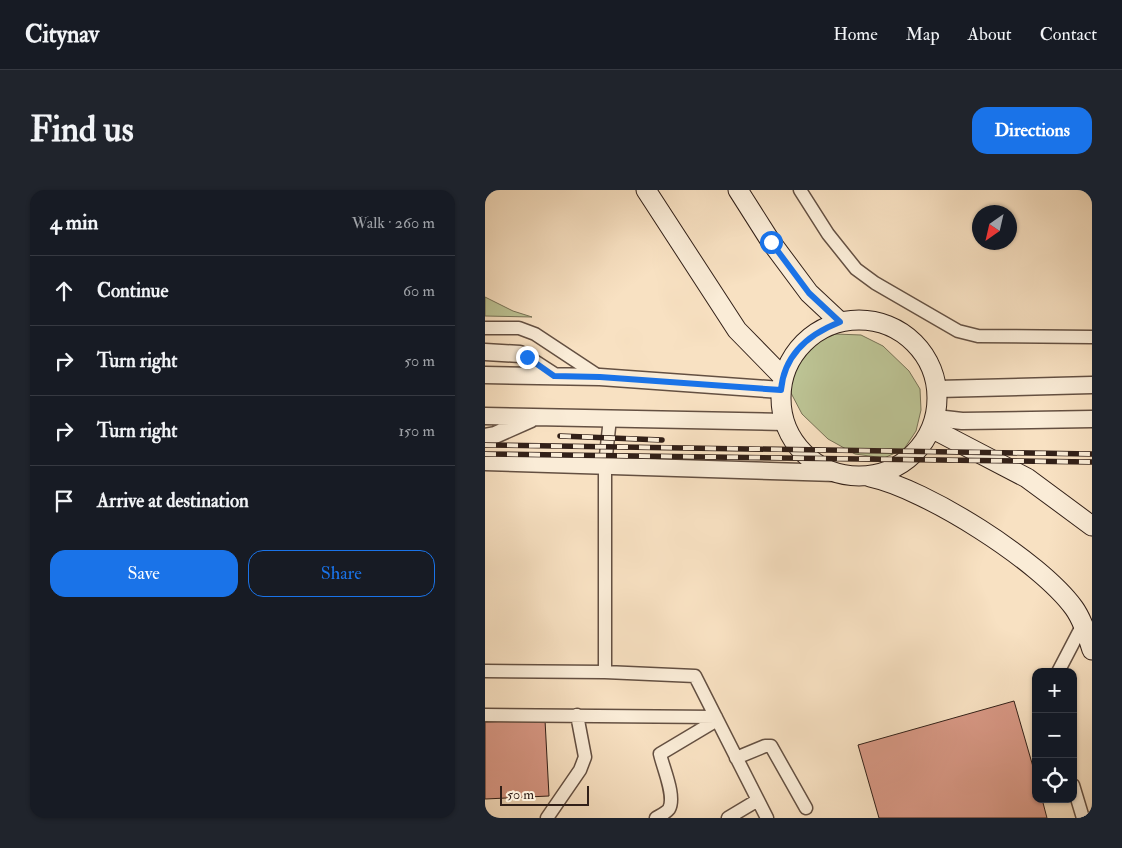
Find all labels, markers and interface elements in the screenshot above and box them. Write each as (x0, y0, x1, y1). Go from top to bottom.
text: Citynav (25, 19, 99, 50)
text: Home (833, 23, 878, 46)
text: Map (906, 23, 940, 46)
text: About (968, 23, 1012, 46)
text: Contact (1040, 23, 1097, 46)
button: Directions (972, 107, 1092, 154)
text: Find us (30, 108, 134, 152)
north arrow (972, 205, 1017, 250)
text: 4 min (50, 209, 98, 236)
text: Walk · 260 m (352, 213, 435, 233)
route start (760, 231, 783, 254)
icon: ahead (50, 277, 78, 305)
text: Continue (97, 279, 168, 303)
text: 60 m (403, 281, 435, 301)
route end (516, 346, 539, 369)
icon: right (50, 347, 78, 375)
text: Turn right (97, 349, 177, 373)
text: 50 m (404, 351, 435, 371)
icon: right (50, 417, 78, 445)
text: Turn right (97, 419, 177, 443)
text: 150 m (398, 421, 435, 441)
icon: arrive (50, 487, 78, 515)
text: Arrive at destination (97, 489, 249, 513)
button: Save (50, 550, 238, 597)
button: Share (248, 550, 435, 597)
map controls (1032, 668, 1077, 803)
button: + (1032, 668, 1077, 713)
button: − (1032, 713, 1077, 758)
button: locate (1032, 758, 1077, 803)
scale bar (500, 783, 589, 806)
text: 50 m (507, 786, 534, 803)

